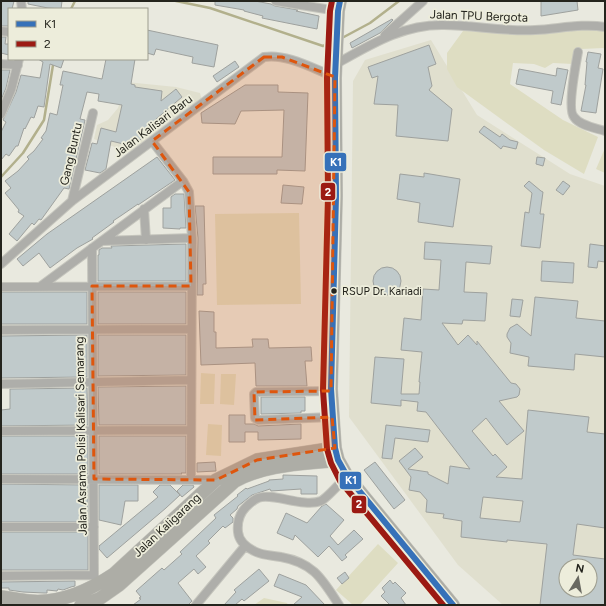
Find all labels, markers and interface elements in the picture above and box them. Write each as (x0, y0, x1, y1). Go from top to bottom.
street label: Jalan TPU Bergota (430, 7, 528, 25)
legend (8, 8, 148, 60)
text: K1 (44, 17, 56, 31)
text: 2 (44, 37, 51, 51)
street label: Jalan Kalisari Baru (111, 92, 195, 160)
street label: Gang Buntu (57, 121, 85, 187)
line badge: K1 (324, 152, 347, 172)
text: K1 (330, 156, 342, 169)
line badge: 2 (320, 182, 336, 201)
text: 2 (325, 186, 331, 199)
place label: RSUP Dr. Kariadi (342, 285, 422, 298)
marker: RSUP Dr. Kariadi (329, 286, 339, 296)
street label: Jalan Asrama Polisi Kalisari Semarang (72, 336, 90, 536)
line badge: K1 (339, 471, 362, 490)
text: K1 (345, 474, 357, 487)
street label: Jalan Kaligarang (131, 490, 203, 560)
line badge: 2 (351, 495, 367, 514)
text: 2 (356, 498, 362, 511)
north arrow (558, 558, 598, 598)
text: N (574, 561, 585, 576)

